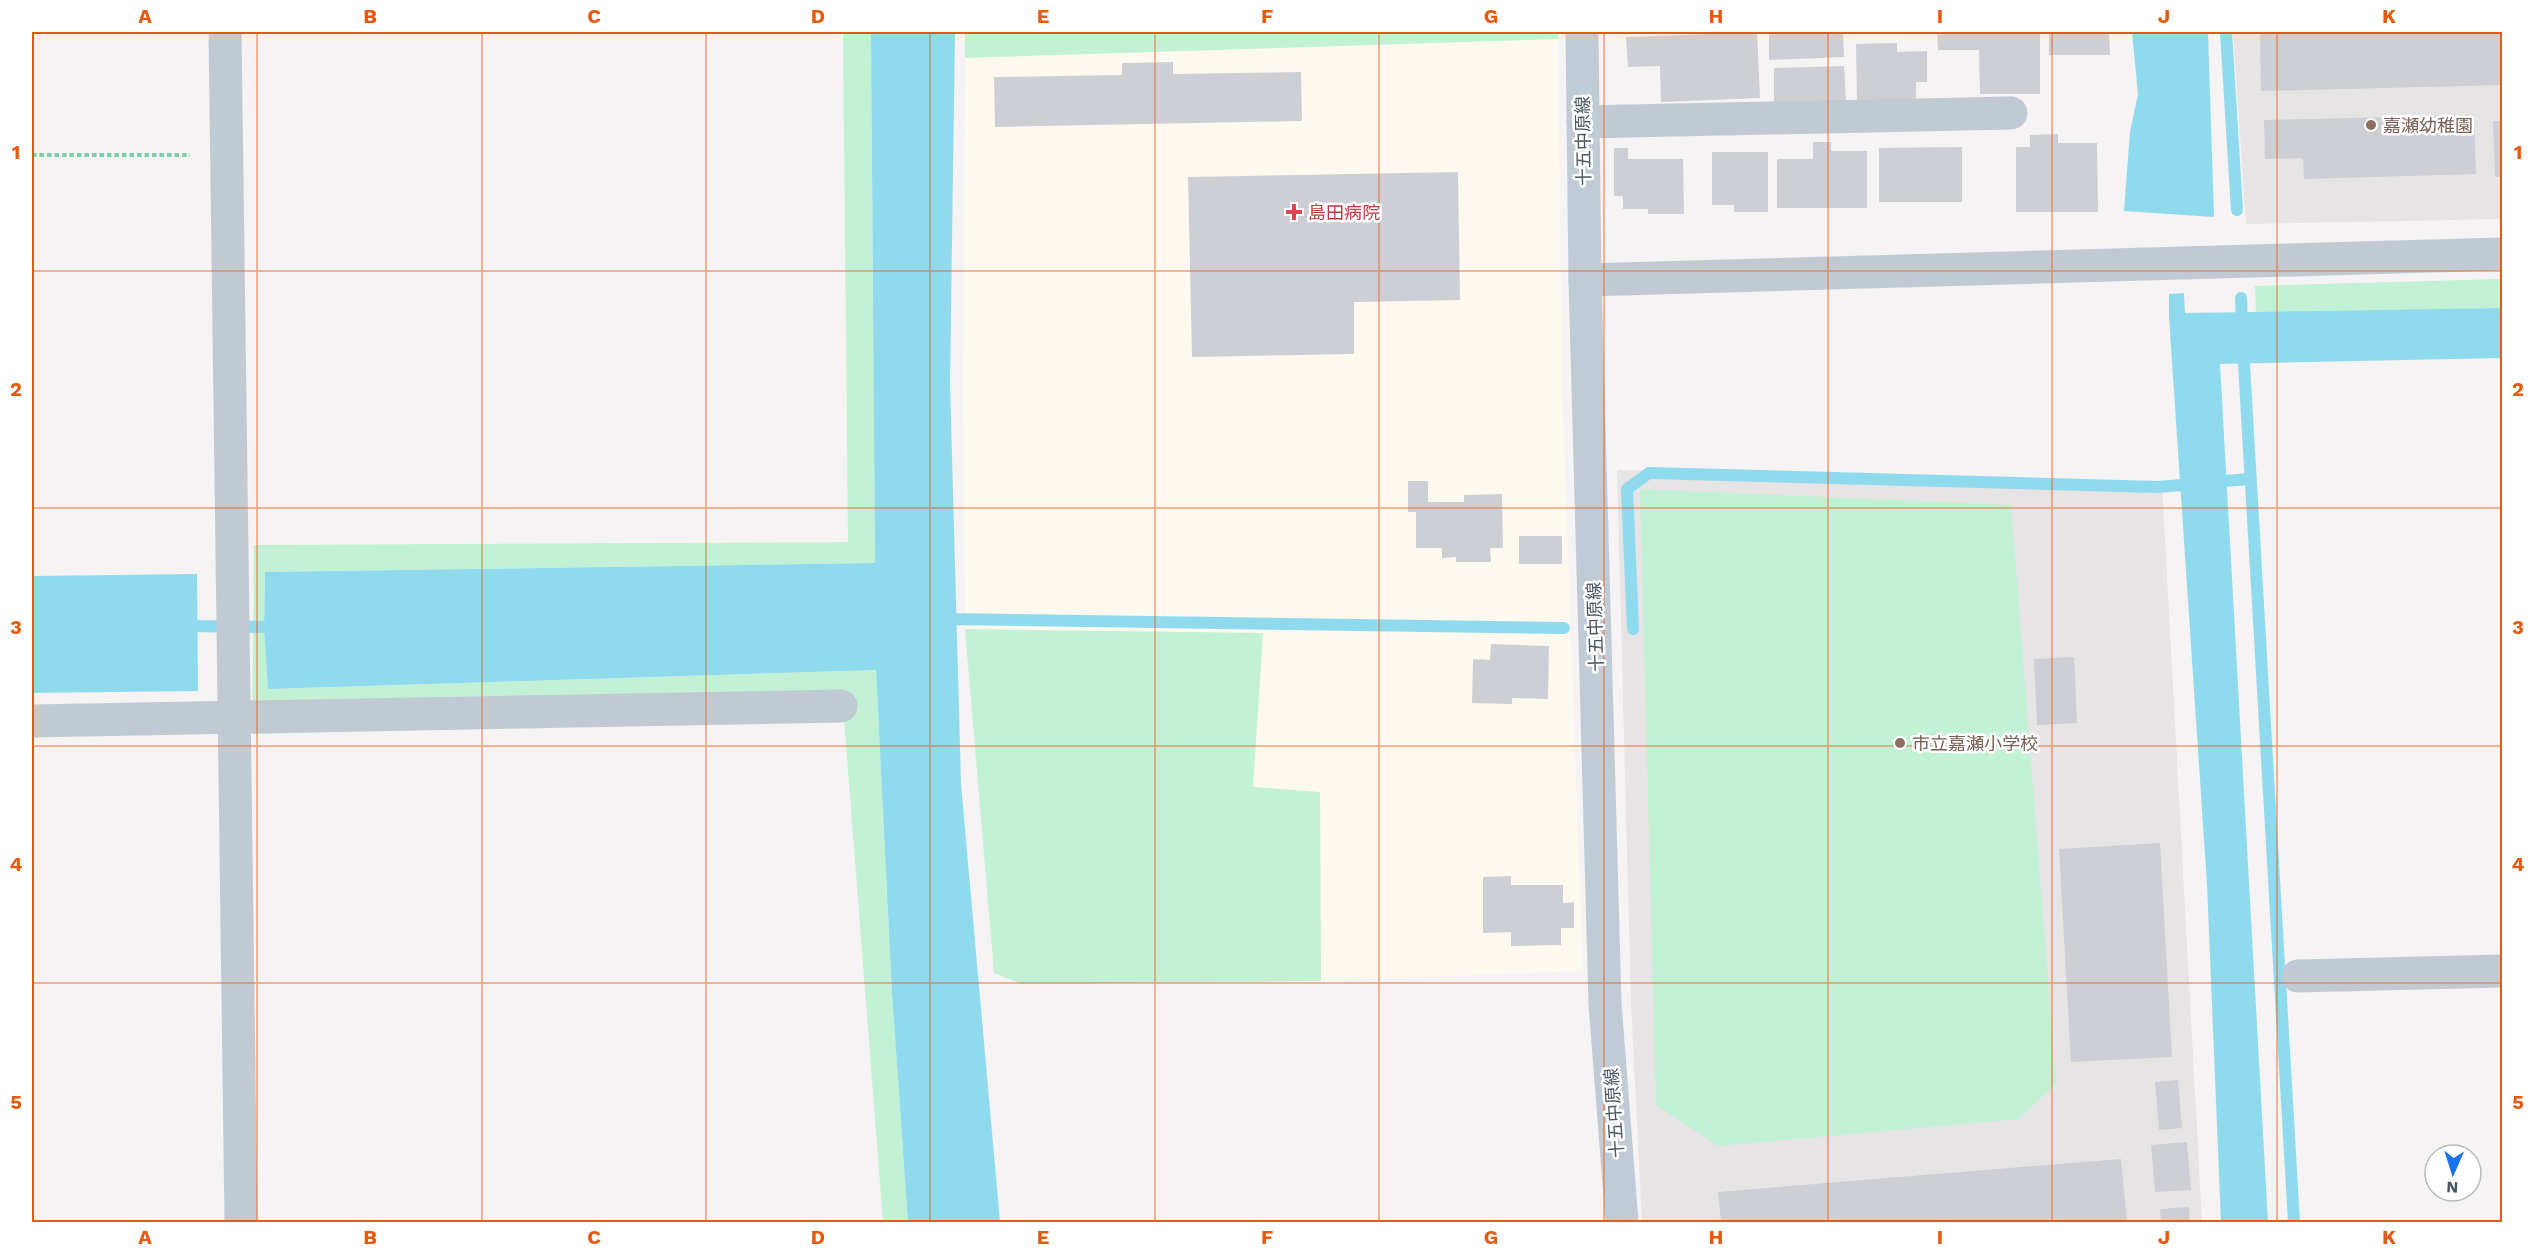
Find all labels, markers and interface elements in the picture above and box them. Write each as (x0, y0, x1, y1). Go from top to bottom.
text: A (138, 4, 152, 28)
text: B (363, 4, 377, 28)
text: C (587, 4, 601, 28)
text: D (811, 4, 825, 28)
text: E (1037, 4, 1049, 28)
text: F (1261, 4, 1273, 28)
text: G (1484, 4, 1498, 28)
text: H (1709, 4, 1723, 28)
text: I (1937, 4, 1943, 28)
text: J (2158, 4, 2170, 28)
text: K (2382, 4, 2396, 28)
street label: 十五中原線 (1572, 96, 1594, 186)
place label: 嘉瀬幼稚園 (2383, 115, 2473, 136)
marker: 嘉瀬幼稚園 (2364, 118, 2378, 132)
text: 1 (12, 140, 20, 164)
text: 1 (2514, 140, 2522, 164)
place label: 島田病院 (1308, 202, 1380, 223)
marker: 島田病院 (1285, 203, 1303, 221)
text: 2 (10, 377, 22, 401)
text: 2 (2512, 377, 2524, 401)
street label: 十五中原線 (1583, 582, 1607, 672)
text: 3 (10, 615, 22, 639)
text: 3 (2512, 615, 2524, 639)
place label: 市立嘉瀬小学校 (1912, 733, 2038, 754)
marker: 市立嘉瀬小学校 (1893, 736, 1907, 750)
text: 4 (10, 852, 23, 876)
text: 4 (2512, 852, 2525, 876)
street label: 十五中原線 (1600, 1067, 1628, 1159)
text: 5 (10, 1090, 22, 1114)
text: 5 (2512, 1090, 2524, 1114)
north arrow (2423, 1143, 2483, 1203)
text: N (2446, 1178, 2459, 1197)
text: A (138, 1225, 152, 1249)
text: B (363, 1225, 377, 1249)
text: C (587, 1225, 601, 1249)
text: D (811, 1225, 825, 1249)
text: E (1037, 1225, 1049, 1249)
text: F (1261, 1225, 1273, 1249)
text: G (1484, 1225, 1498, 1249)
text: H (1709, 1225, 1723, 1249)
text: I (1937, 1225, 1943, 1249)
text: J (2158, 1225, 2170, 1249)
text: K (2382, 1225, 2396, 1249)

